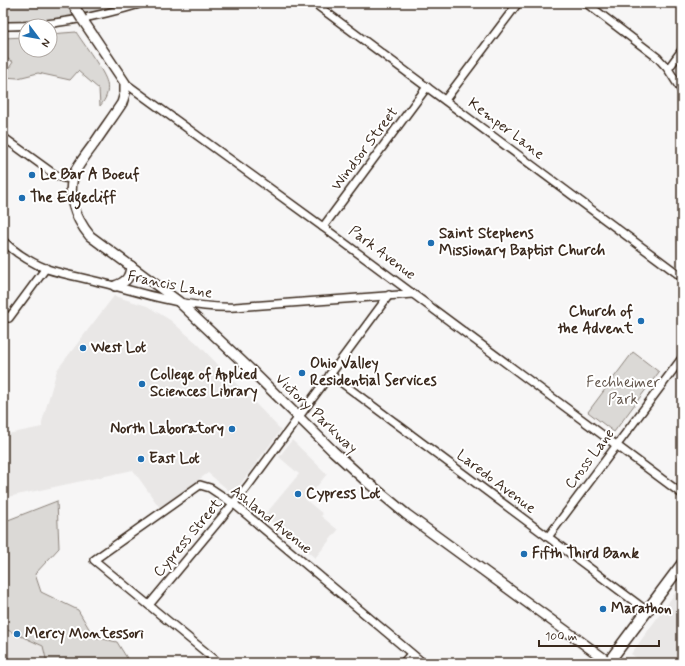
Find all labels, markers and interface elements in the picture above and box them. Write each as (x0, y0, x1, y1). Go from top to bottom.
north arrow (18, 18, 58, 58)
text: N (38, 36, 54, 50)
street label: Kemper Lane (464, 94, 548, 164)
street label: Windsor Street (327, 103, 403, 195)
place label: Le Bar A Boeuf (40, 165, 140, 185)
marker: Le Bar A Boeuf (27, 170, 37, 180)
place label: The Edgecliff (30, 188, 117, 210)
marker: The Edgecliff (17, 193, 27, 203)
street label: Park Avenue (344, 221, 420, 285)
place label: Saint Stephens Missionary Baptist Church (439, 224, 606, 261)
marker: Saint Stephens Missionary Baptist Church (426, 238, 436, 248)
street label: Francis Lane (126, 266, 214, 304)
place label: Church of the Advent (557, 302, 634, 339)
marker: Church of the Advent (636, 316, 646, 326)
place label: West Lot (90, 338, 146, 358)
marker: West Lot (78, 343, 88, 353)
place label: Ohio Valley Residential Services (310, 354, 437, 391)
place label: College of Applied Sciences Library (150, 365, 258, 402)
marker: Ohio Valley Residential Services (297, 368, 307, 378)
street label: Victory Parkway (270, 369, 362, 459)
park label: Fechheimer Park (586, 373, 660, 410)
marker: College of Applied Sciences Library (137, 379, 147, 389)
place label: North Laboratory (110, 419, 224, 439)
marker: North Laboratory (227, 424, 237, 434)
street label: Cross Lane (561, 424, 619, 493)
street label: Laredo Avenue (452, 446, 540, 518)
place label: East Lot (149, 449, 200, 469)
marker: East Lot (136, 454, 146, 464)
street label: Ashland Avenue (226, 481, 316, 559)
place label: Cypress Lot (306, 484, 381, 504)
marker: Cypress Lot (293, 489, 303, 499)
street label: Cypress Street (149, 494, 227, 582)
place label: Fifth Third Bank (532, 544, 640, 564)
marker: Fifth Third Bank (519, 549, 529, 559)
place label: Marathon (611, 599, 672, 619)
marker: Marathon (598, 604, 608, 614)
scale bar (539, 622, 659, 648)
place label: Mercy Montessori (25, 624, 144, 644)
marker: Mercy Montessori (12, 629, 22, 639)
text: 100 m (545, 629, 577, 645)

